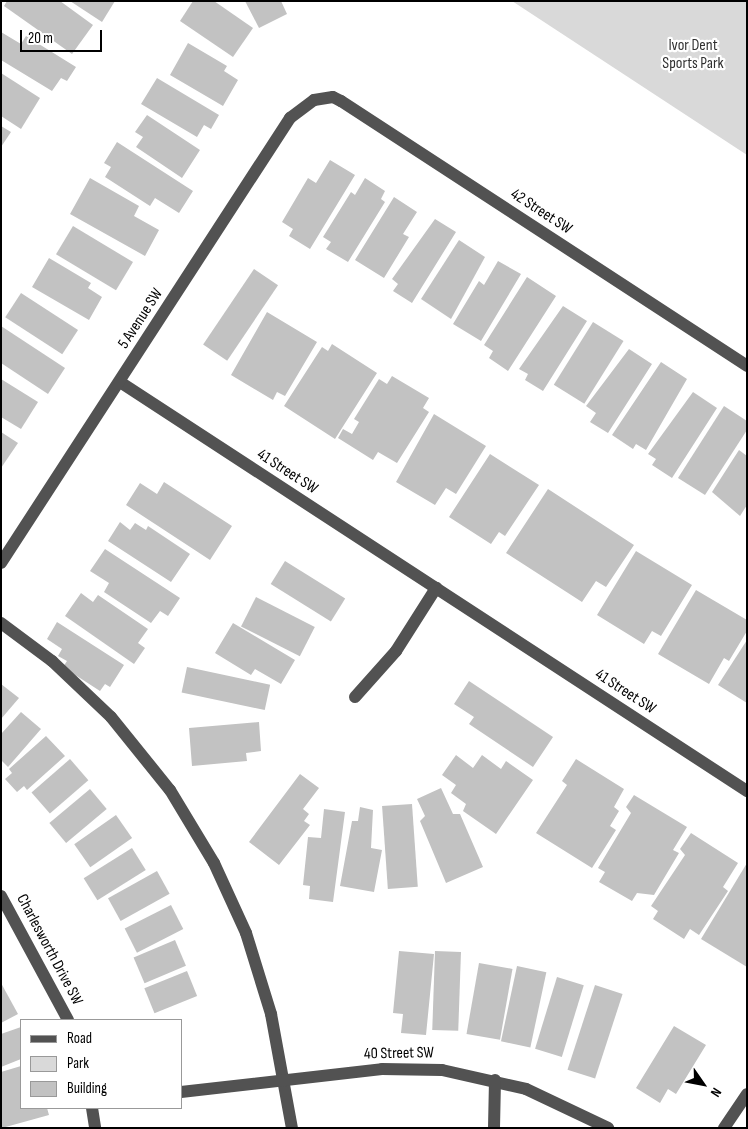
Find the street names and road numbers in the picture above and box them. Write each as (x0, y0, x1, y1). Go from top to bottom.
street label: 42 Street SW (507, 185, 575, 239)
street label: 5 Avenue SW (114, 285, 168, 353)
street label: 41 Street SW (253, 445, 321, 499)
street label: 41 Street SW (591, 665, 659, 719)
street label: Charlesworth Drive SW (12, 891, 86, 1009)
street label: 40 Street SW (364, 1044, 434, 1064)

